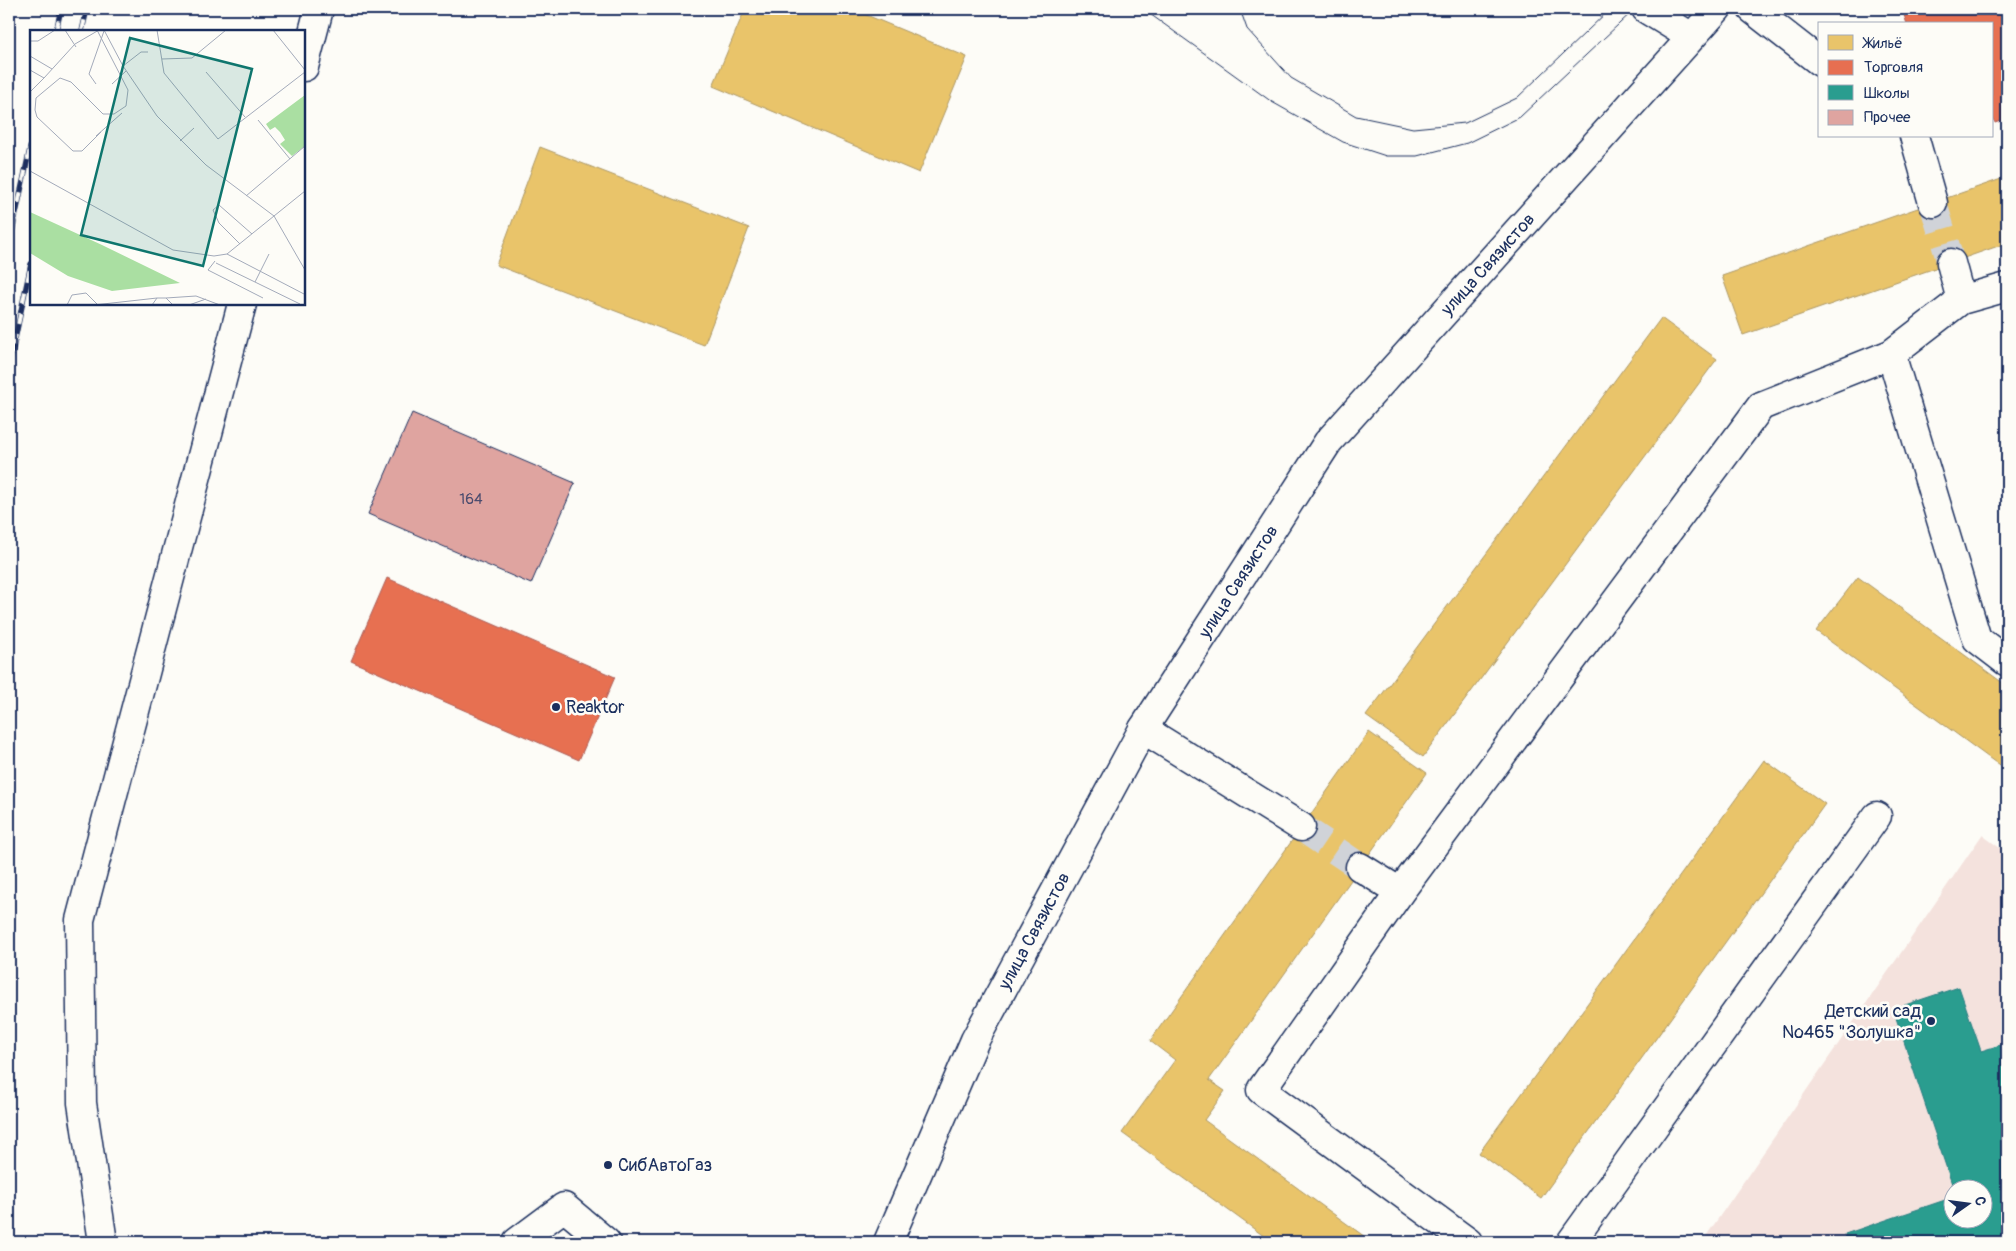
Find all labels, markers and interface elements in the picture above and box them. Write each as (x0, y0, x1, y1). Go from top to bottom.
legend (1818, 22, 1994, 138)
inset map (30, 30, 305, 305)
text: Жильё (1862, 34, 1903, 53)
text: Торговля (1864, 58, 1923, 77)
text: Школы (1864, 84, 1910, 103)
text: Прочее (1864, 108, 1911, 127)
street label: улица Связистов (1435, 208, 1540, 321)
house number: 164 (459, 490, 483, 509)
street label: улица Связистов (1193, 520, 1283, 643)
place label: Reaktor (566, 696, 625, 719)
marker: Reaktor (550, 701, 562, 713)
street label: улица Связистов (992, 868, 1075, 994)
place label: Детский сад №465 "Золушка" (1782, 1000, 1921, 1044)
marker: Детский сад №465 "Золушка" (1925, 1015, 1937, 1027)
place label: СибАвтоГаз (618, 1154, 712, 1177)
marker: СибАвтоГаз (602, 1159, 614, 1171)
north arrow (1944, 1178, 1994, 1228)
text: С (1971, 1195, 1990, 1208)

